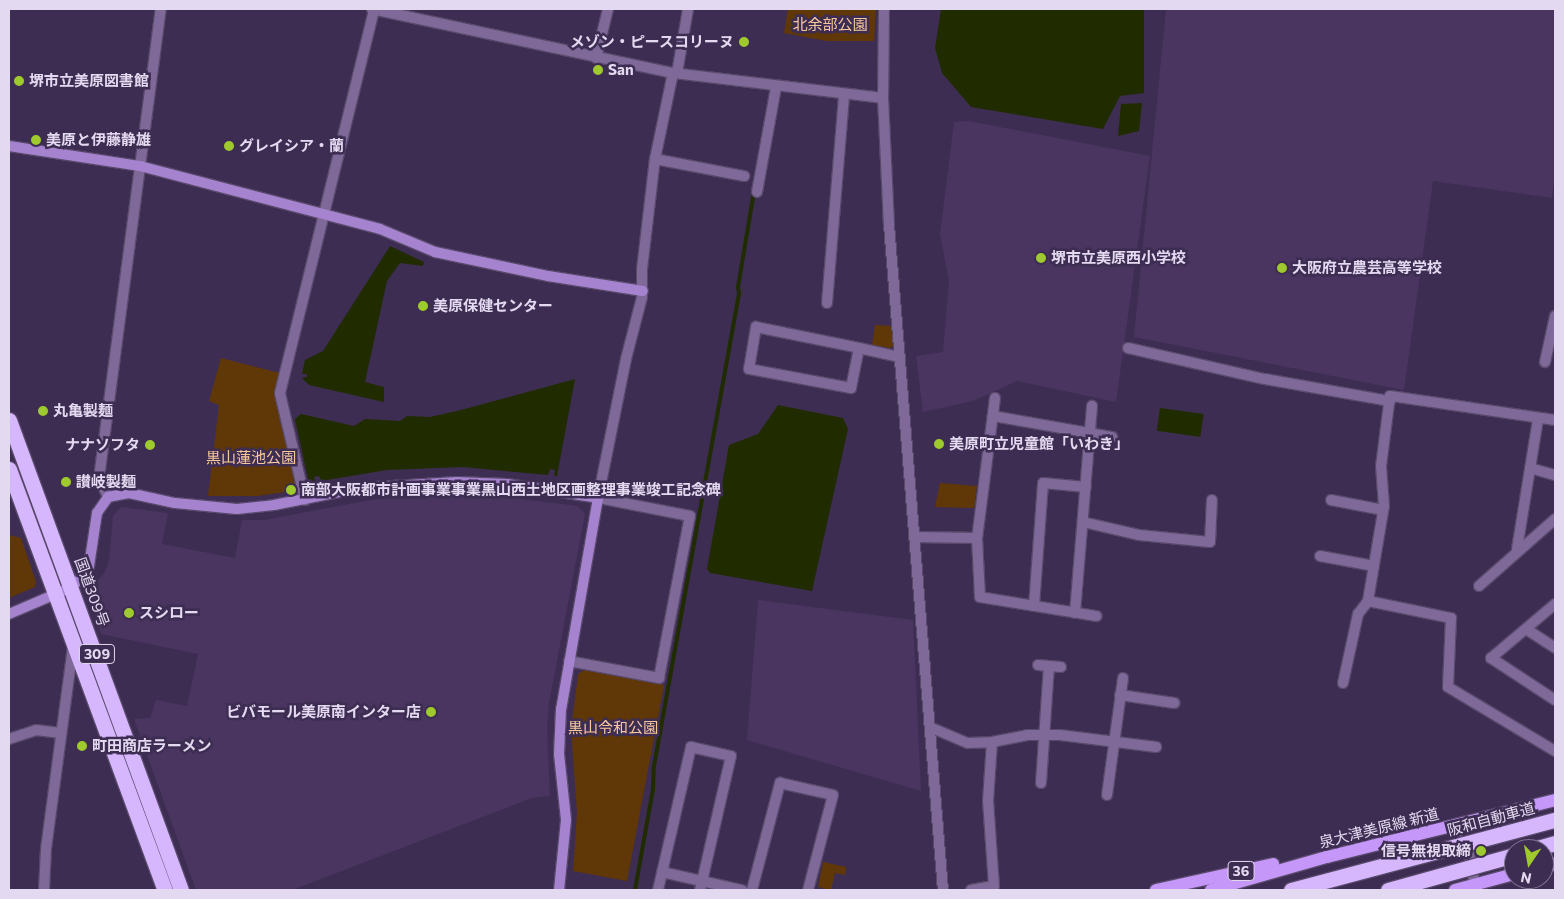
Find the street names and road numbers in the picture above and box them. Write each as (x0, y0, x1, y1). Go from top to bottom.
street label: 国道309号 (71, 555, 113, 629)
road number: 309 (78, 642, 116, 666)
street label: 阪和自動車道 (1445, 799, 1537, 839)
street label: 泉大津美原線 新道 (1317, 804, 1441, 852)
road number: 36 (1227, 859, 1255, 882)

